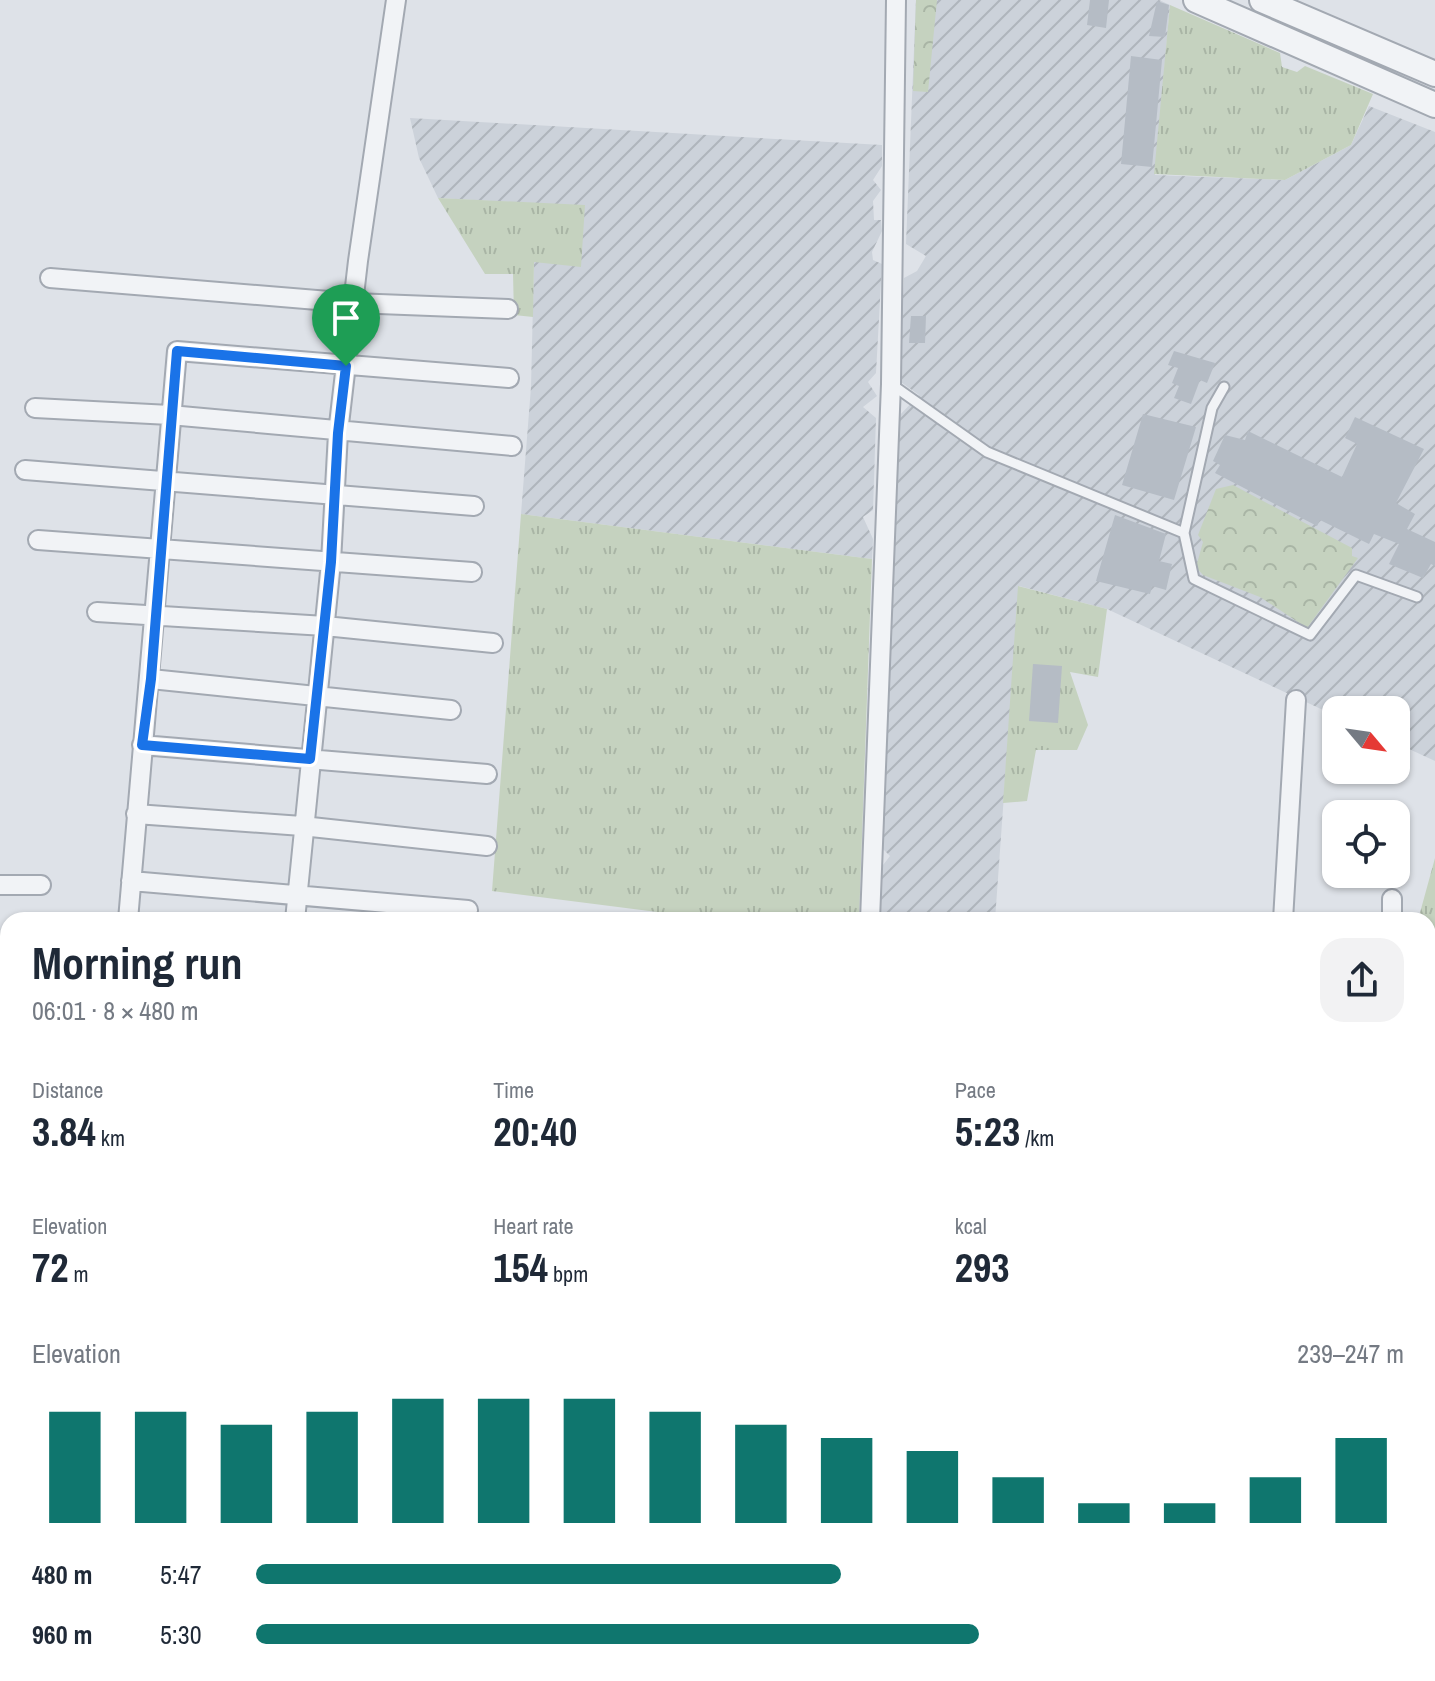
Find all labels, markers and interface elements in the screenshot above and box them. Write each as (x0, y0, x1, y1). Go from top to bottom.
pin (312, 284, 380, 366)
icon: arrive (324, 296, 368, 340)
north arrow (1322, 696, 1410, 784)
map controls (1322, 696, 1410, 888)
button: locate (1322, 800, 1410, 888)
text: Morning run (32, 933, 242, 993)
button: share (1320, 938, 1404, 1022)
text: 06:01 · 8 × 480 m (32, 993, 199, 1028)
text: Distance (32, 1075, 103, 1105)
text: Time (493, 1075, 534, 1105)
text: Pace (955, 1075, 996, 1105)
text: 3.84 (32, 1105, 96, 1158)
text: 20:40 (493, 1105, 577, 1158)
text: 5:23 (955, 1105, 1020, 1158)
text: km (96, 1123, 125, 1153)
text: /km (1020, 1123, 1054, 1153)
text: Elevation (32, 1211, 107, 1241)
text: Heart rate (493, 1211, 574, 1241)
text: kcal (955, 1211, 987, 1241)
text: 72 (32, 1241, 68, 1294)
text: 154 (493, 1241, 548, 1294)
text: 293 (955, 1241, 1009, 1294)
text: m (68, 1259, 89, 1289)
text: bpm (548, 1259, 588, 1289)
text: Elevation (32, 1336, 121, 1371)
text: 239–247 m (1297, 1336, 1404, 1371)
text: 480 m (32, 1557, 92, 1592)
text: 5:47 (160, 1557, 202, 1592)
text: 960 m (32, 1617, 92, 1652)
text: 5:30 (160, 1617, 202, 1652)

